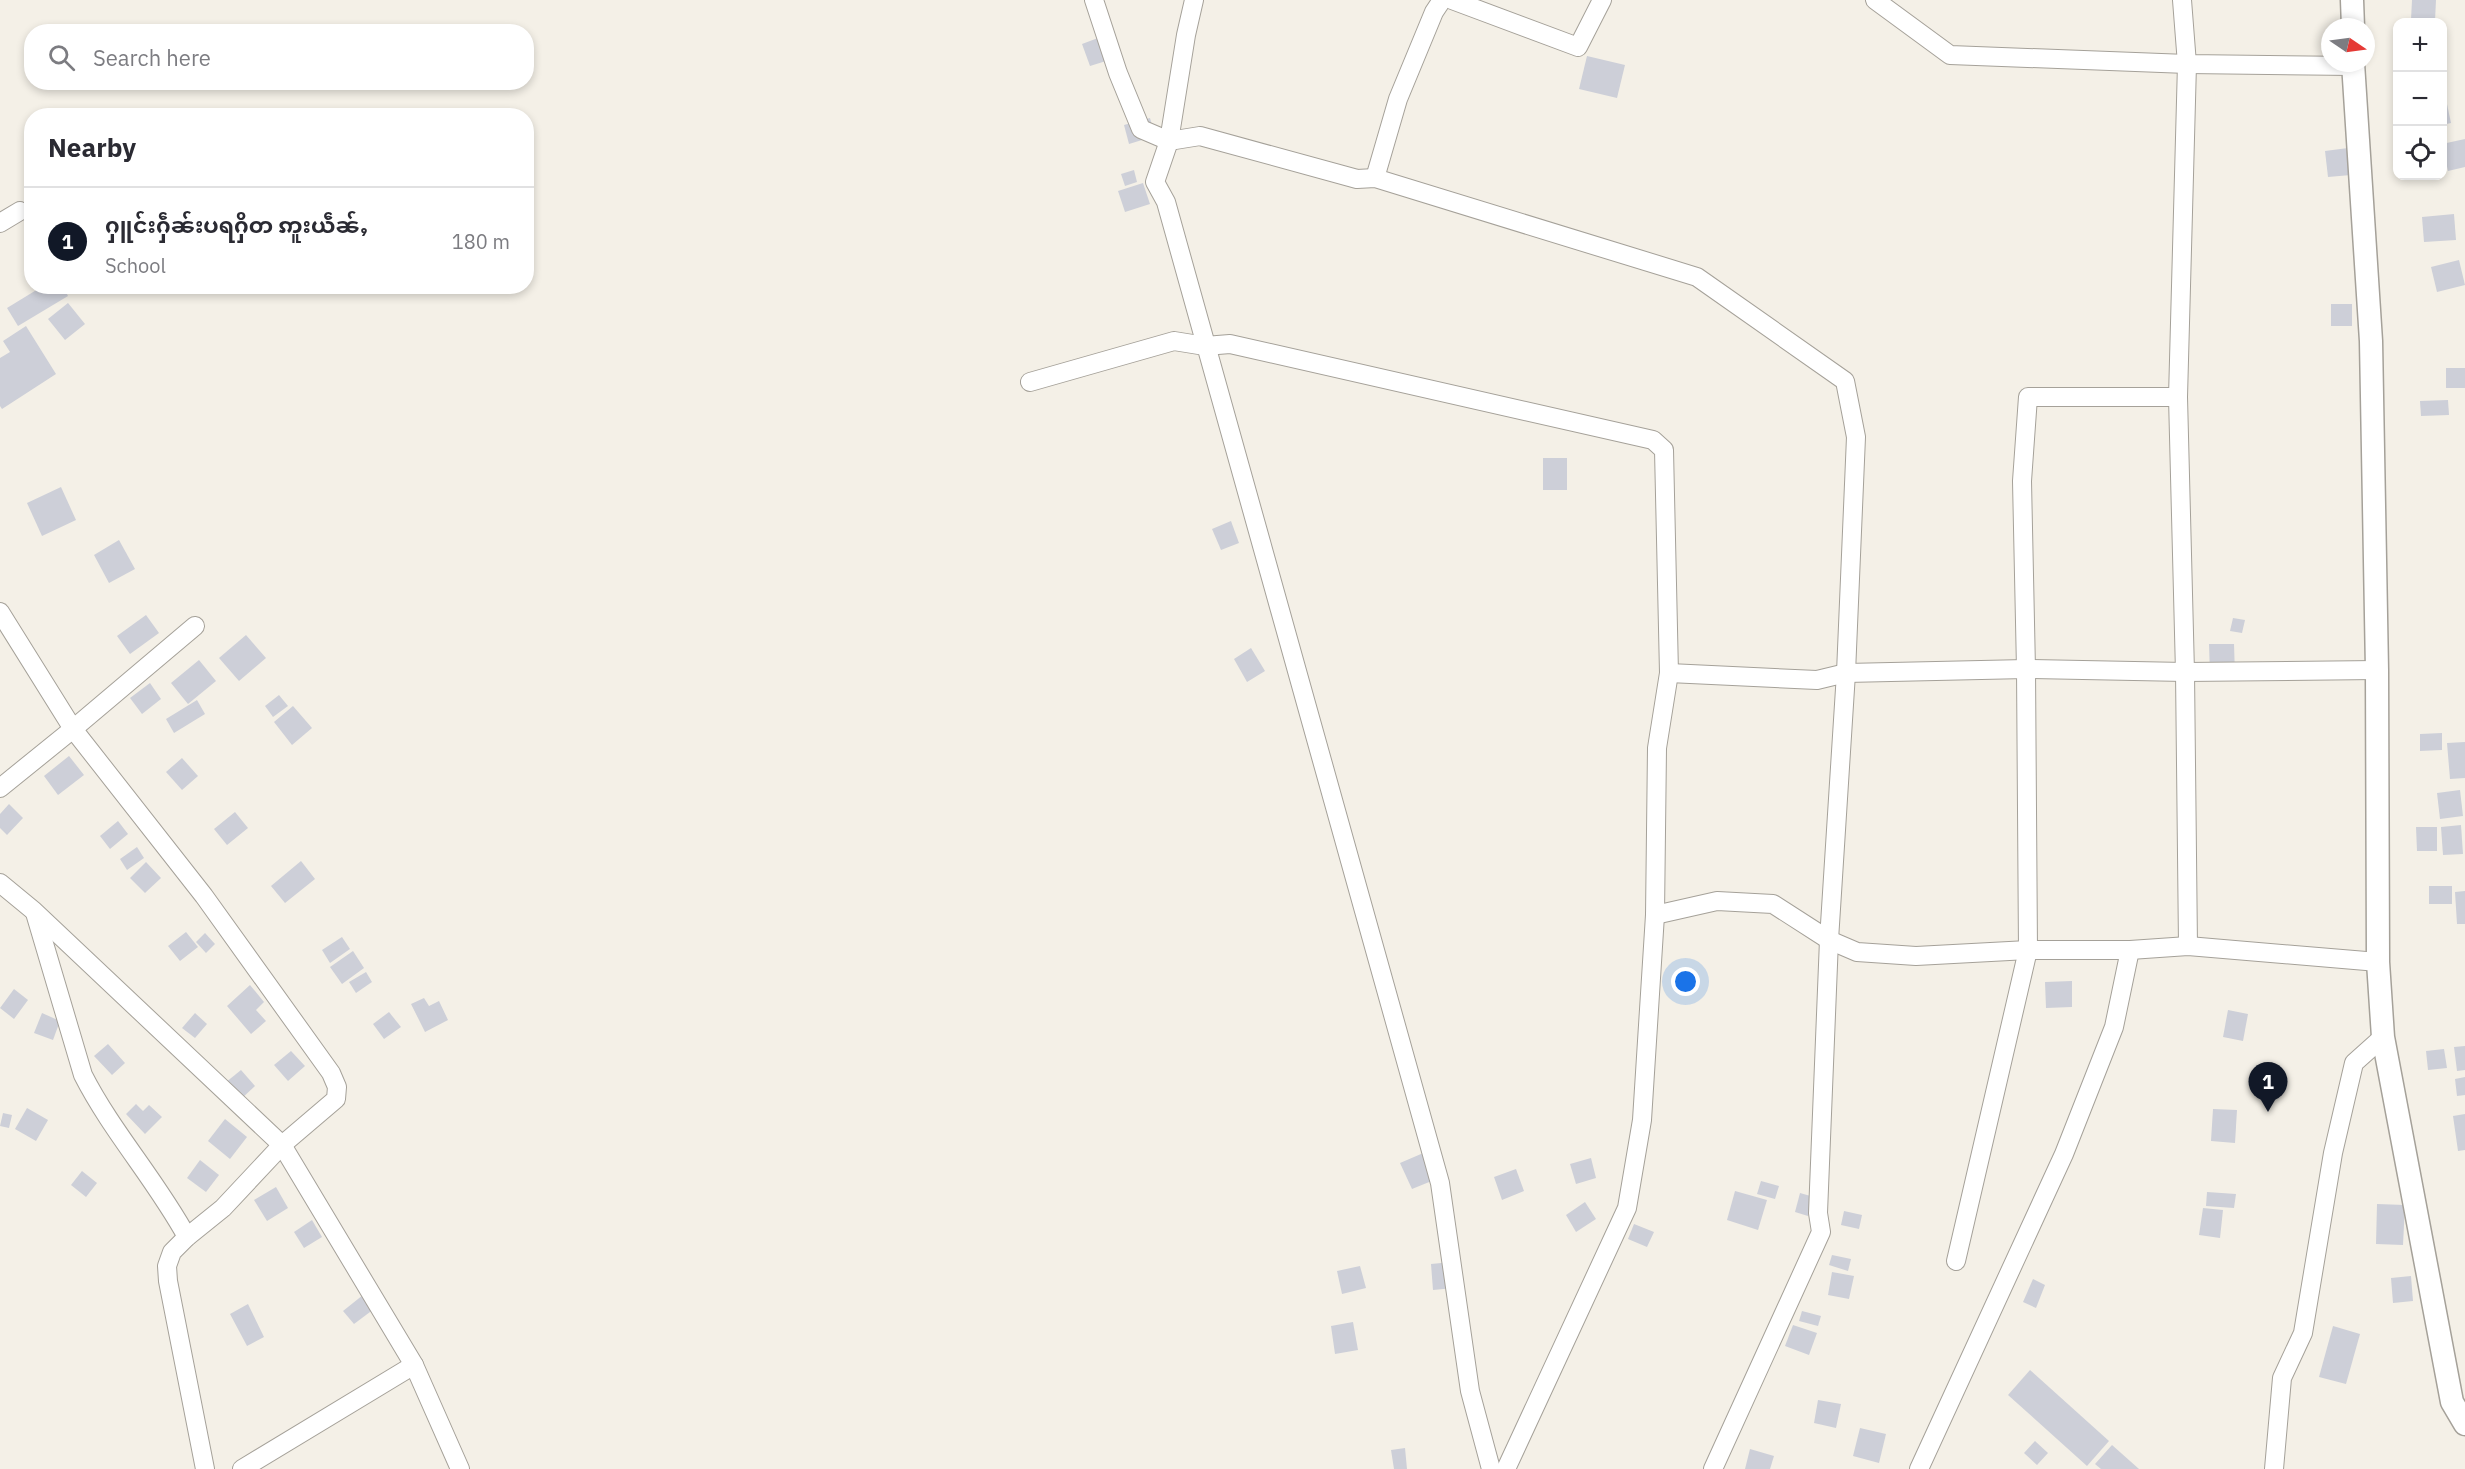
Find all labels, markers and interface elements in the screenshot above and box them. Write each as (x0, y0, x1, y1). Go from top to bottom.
north arrow (2321, 18, 2375, 72)
map controls (2393, 18, 2447, 180)
button: + (2393, 18, 2447, 72)
search box (24, 24, 534, 90)
icon: search (45, 41, 78, 74)
text: Search here (93, 43, 211, 72)
button: − (2393, 72, 2447, 126)
button: locate (2393, 126, 2447, 180)
text: Nearby (48, 130, 136, 164)
text: ႁူင်းႁဵၼ်းပရႁိတ ဢူးယဵၼ်ႇ (105, 210, 369, 239)
text: 1 (62, 228, 74, 255)
text: 180 m (452, 228, 510, 255)
text: School (105, 252, 166, 279)
your location (1671, 967, 1700, 996)
pin: 1 (2248, 1062, 2288, 1112)

